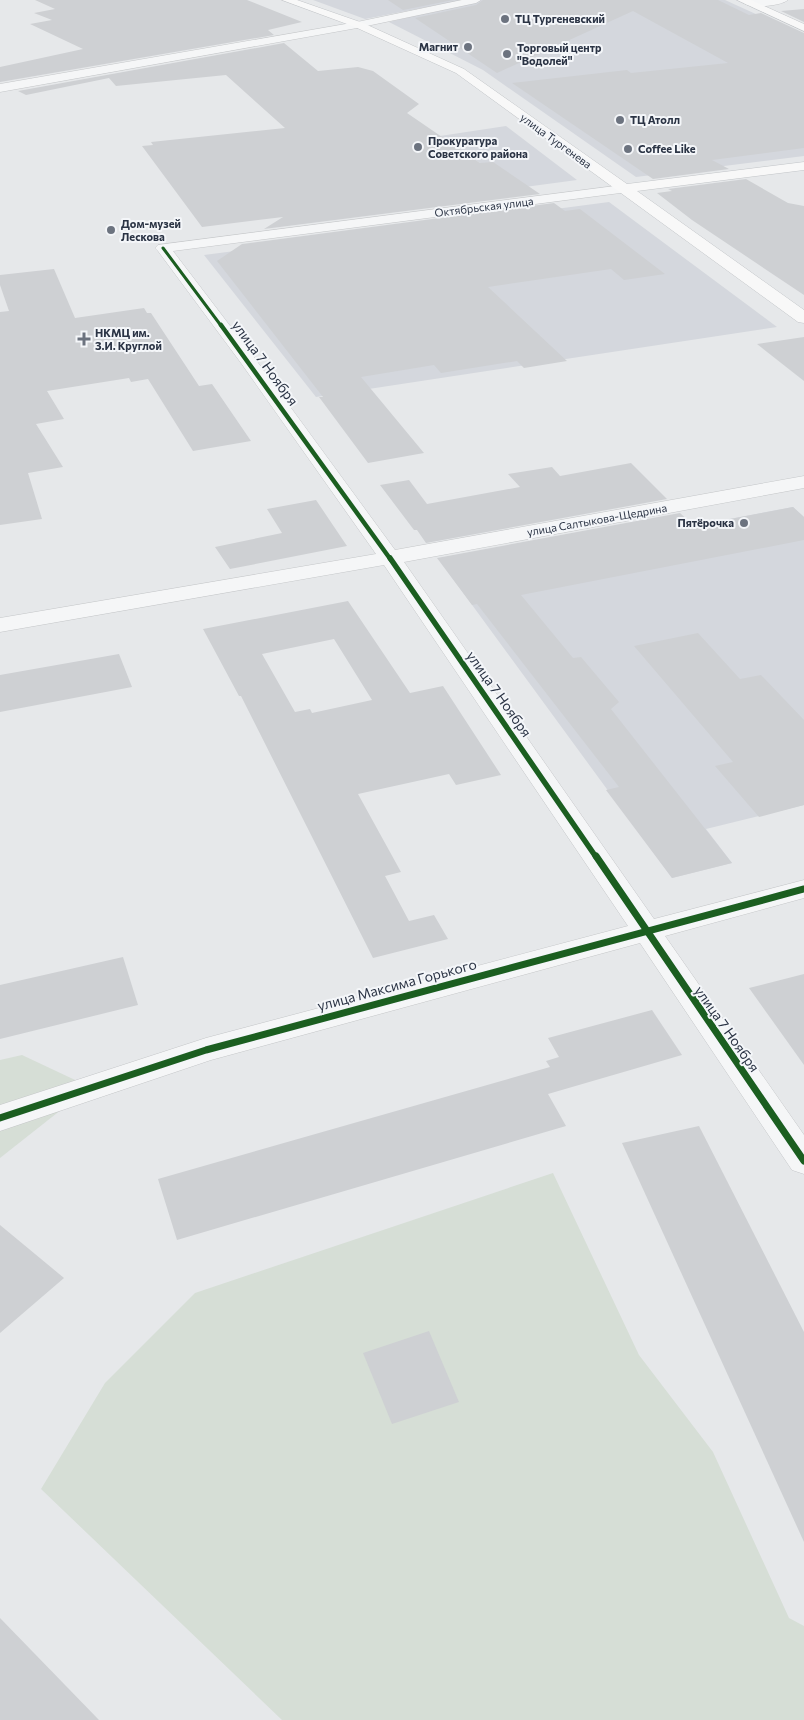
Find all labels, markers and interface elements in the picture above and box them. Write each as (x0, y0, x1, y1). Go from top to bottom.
place label: ТЦ Тургеневский (515, 12, 605, 25)
marker: ТЦ Тургеневский (499, 13, 511, 25)
place label: Магнит (419, 40, 459, 53)
marker: Магнит (462, 41, 474, 53)
place label: Торговый центр "Водолей" (517, 41, 602, 67)
marker: Торговый центр "Водолей" (501, 48, 513, 60)
street label: улица Тургенева (518, 110, 594, 171)
place label: ТЦ Атолл (630, 113, 680, 126)
marker: ТЦ Атолл (614, 114, 626, 126)
place label: Прокуратура Советского района (428, 134, 528, 160)
marker: Прокуратура Советского района (412, 141, 424, 153)
place label: Coffee Like (638, 142, 696, 155)
marker: Coffee Like (622, 143, 634, 155)
street label: Октябрьская улица (434, 194, 534, 219)
place label: Дом-музей Лескова (121, 217, 181, 243)
marker: Дом-музей Лескова (105, 224, 117, 236)
street label: улица 7 Ноября (229, 317, 302, 409)
place label: НКМЦ им. З.И. Круглой (95, 326, 162, 352)
marker: НКМЦ им. З.И. Круглой (77, 332, 91, 346)
street label: улица Салтыкова-Щедрина (526, 501, 668, 538)
place label: Пятёрочка (678, 516, 734, 529)
marker: Пятёрочка (738, 517, 750, 529)
street label: улица 7 Ноября (463, 647, 535, 740)
street label: улица Максима Горького (315, 955, 478, 1014)
street label: улица 7 Ноября (691, 982, 763, 1075)

